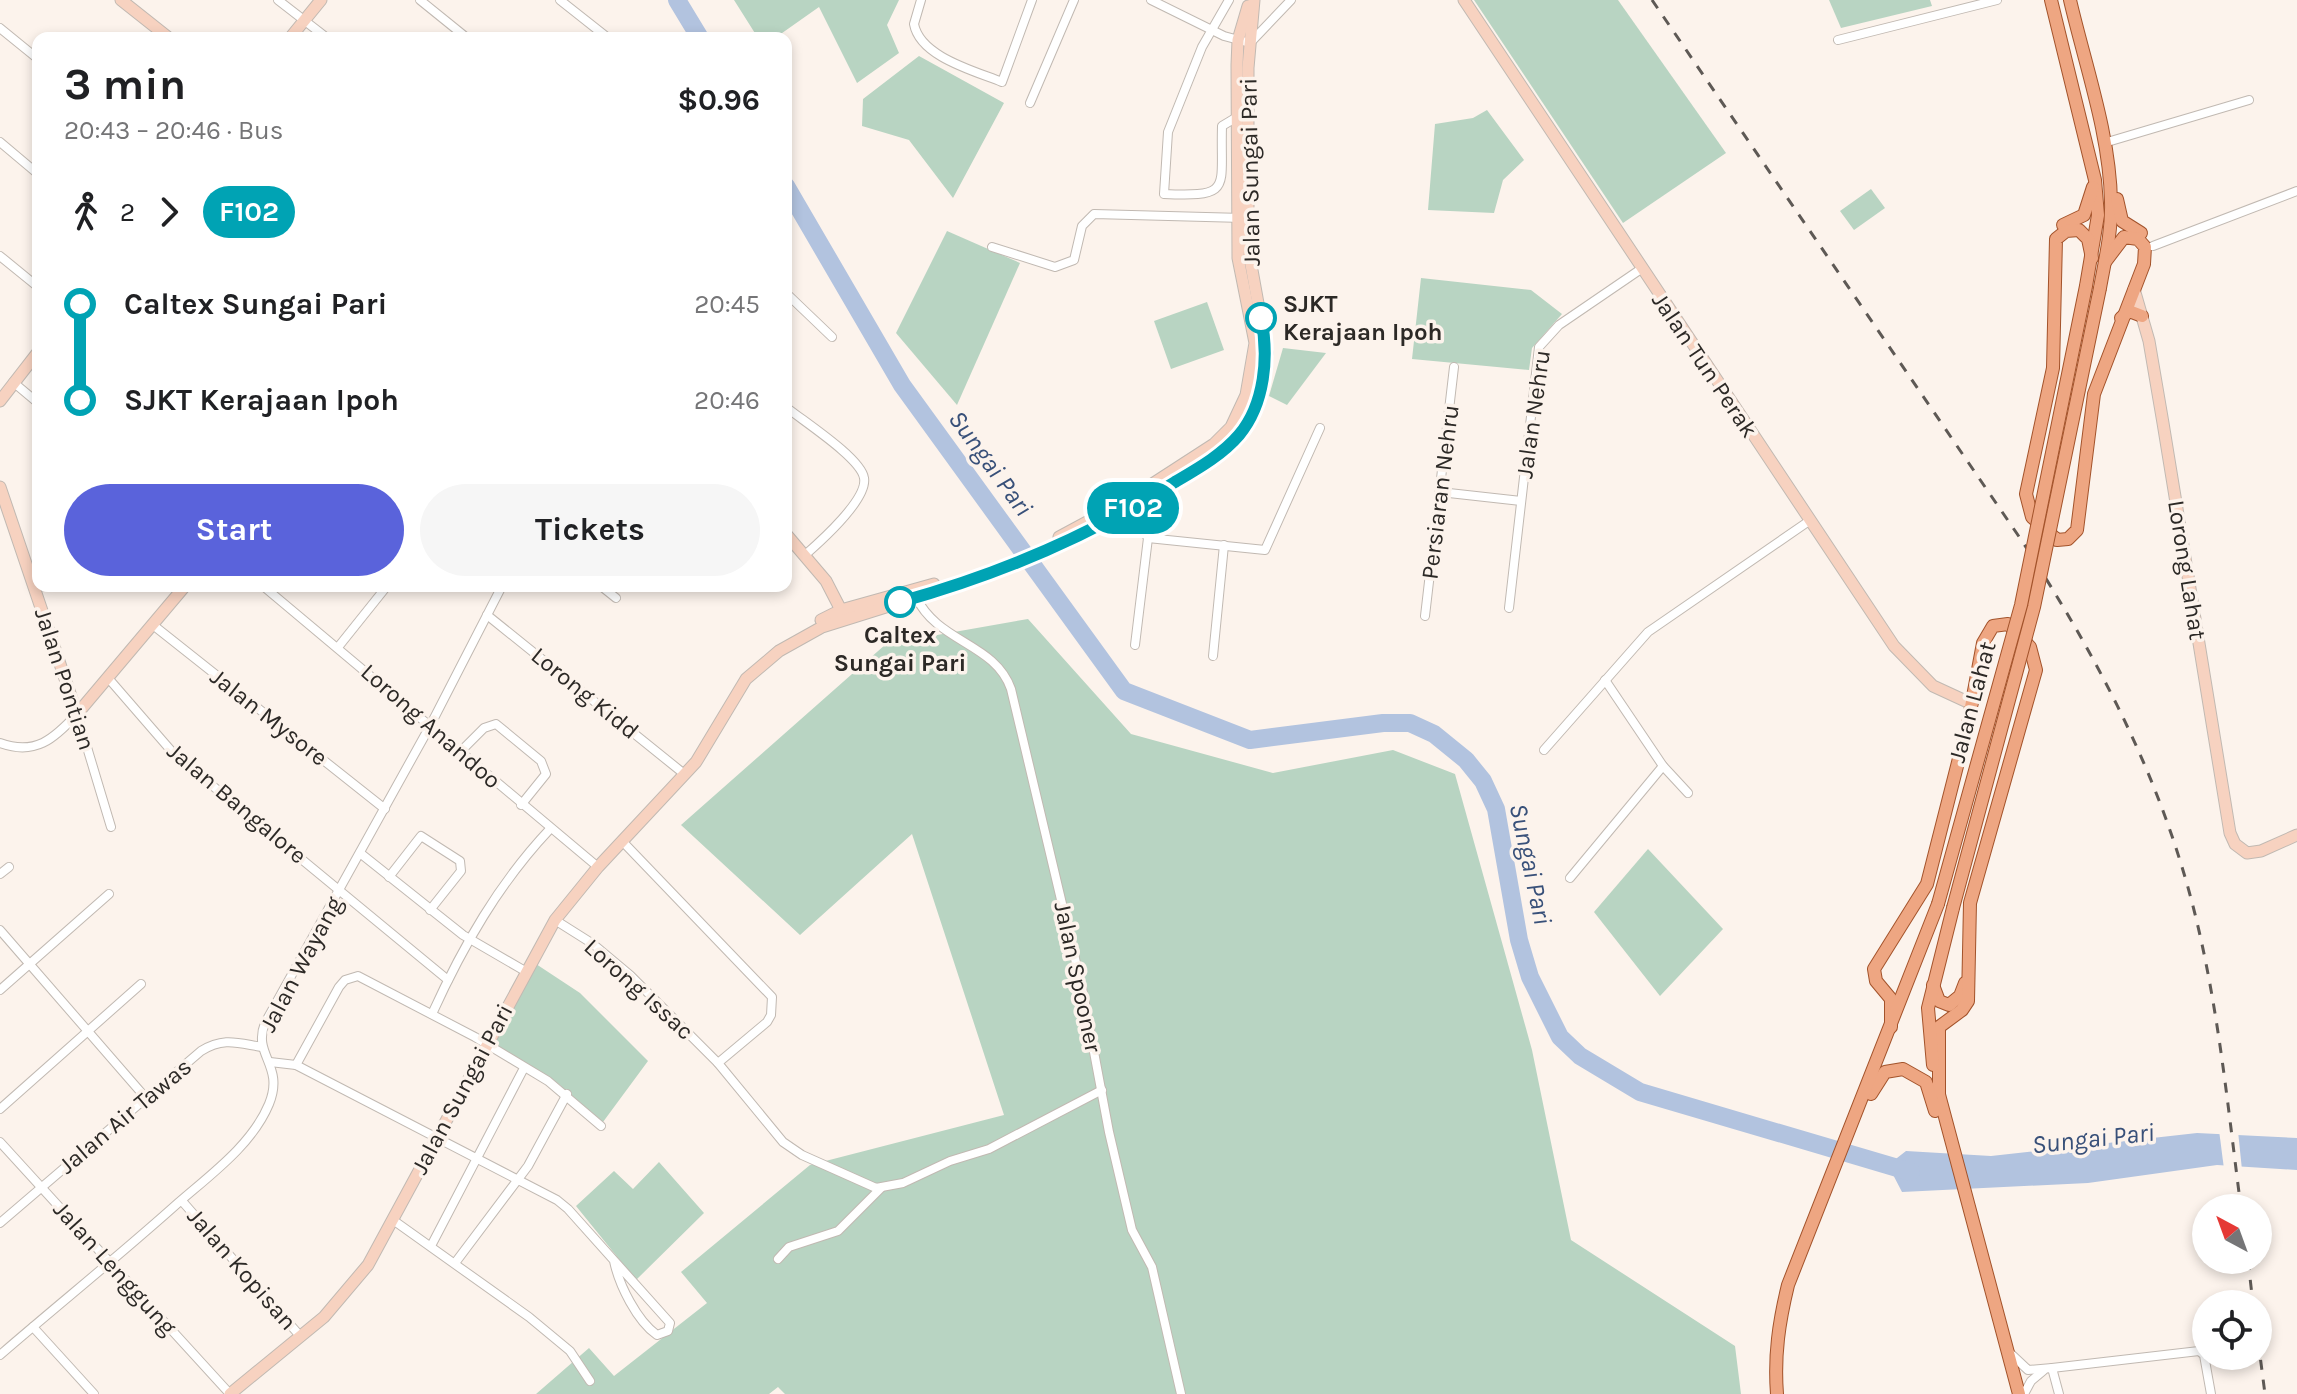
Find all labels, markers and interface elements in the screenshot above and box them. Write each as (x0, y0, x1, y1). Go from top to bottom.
text: 3 min (64, 59, 186, 110)
street label: Jalan Sungai Pari (1234, 78, 1266, 266)
text: $0.96 (677, 82, 760, 118)
text: 20:43 – 20:46 · Bus (64, 115, 283, 146)
icon: walk (64, 190, 108, 234)
icon: forward (147, 190, 191, 234)
text: F102 (219, 195, 279, 228)
text: 2 (120, 197, 135, 228)
text: Caltex Sungai Pari (124, 286, 387, 322)
street label: Jalan Tun Perak (1646, 287, 1764, 443)
text: 20:45 (694, 289, 760, 320)
place label: SJKT Kerajaan Ipoh (1283, 290, 1443, 346)
marker: SJKT Kerajaan Ipoh (1246, 303, 1276, 333)
street label: Jalan Nehru (1510, 348, 1556, 480)
text: SJKT Kerajaan Ipoh (124, 382, 399, 418)
text: 20:46 (694, 385, 760, 416)
street label: Persiaran Nehru (1415, 403, 1465, 581)
water label: Sungai Pari (942, 404, 1039, 522)
line badge: F102 (1077, 482, 1189, 534)
button: Start (64, 484, 404, 576)
button: Tickets (420, 484, 760, 576)
text: F102 (1103, 491, 1163, 524)
street label: Lorong Lahat (2162, 498, 2212, 642)
marker: Caltex Sungai Pari (885, 587, 915, 617)
street label: Jalan Pontian (29, 604, 101, 754)
place label: Caltex Sungai Pari (834, 621, 966, 677)
street label: Jalan Lahat (1942, 638, 2002, 766)
street label: Lorong Kidd (526, 641, 644, 745)
street label: Lorong Anandoo (355, 658, 507, 794)
street label: Jalan Mysore (205, 662, 333, 772)
street label: Jalan Bangalore (162, 737, 312, 869)
water label: Sungai Pari (1503, 801, 1558, 928)
street label: Jalan Wayang (254, 891, 349, 1037)
street label: Jalan Spooner (1048, 899, 1108, 1055)
street label: Lorong Issac (579, 933, 699, 1045)
street label: Jalan Sungai Pari (405, 999, 519, 1179)
street label: Jalan Air Tawas (53, 1052, 197, 1180)
water label: Sungai Pari (2030, 1117, 2156, 1160)
north arrow (2192, 1194, 2272, 1274)
map controls (2192, 1194, 2272, 1370)
street label: Jalan Lenggung (47, 1195, 183, 1341)
street label: Jalan Kopisan (182, 1202, 302, 1336)
button: locate (2192, 1290, 2272, 1370)

